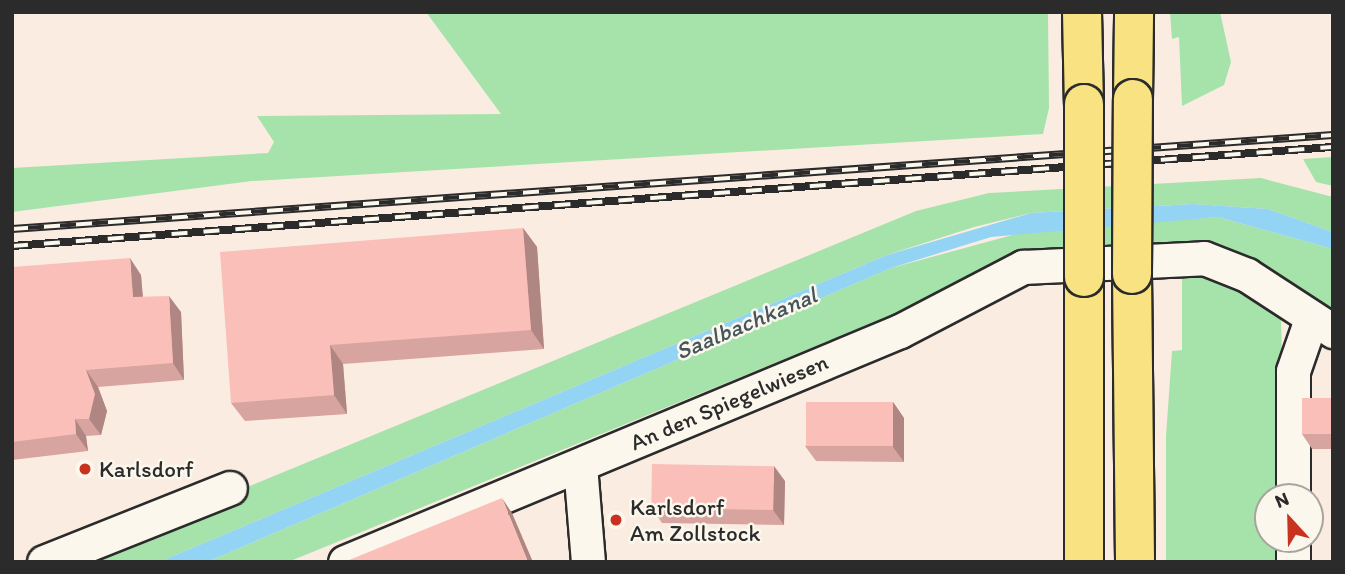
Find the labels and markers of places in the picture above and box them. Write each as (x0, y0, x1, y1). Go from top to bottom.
place label: Karlsdorf (99, 455, 193, 483)
marker: Karlsdorf (77, 461, 93, 477)
place label: Karlsdorf Am Zollstock (630, 493, 760, 547)
marker: Karlsdorf Am Zollstock (608, 512, 624, 528)

